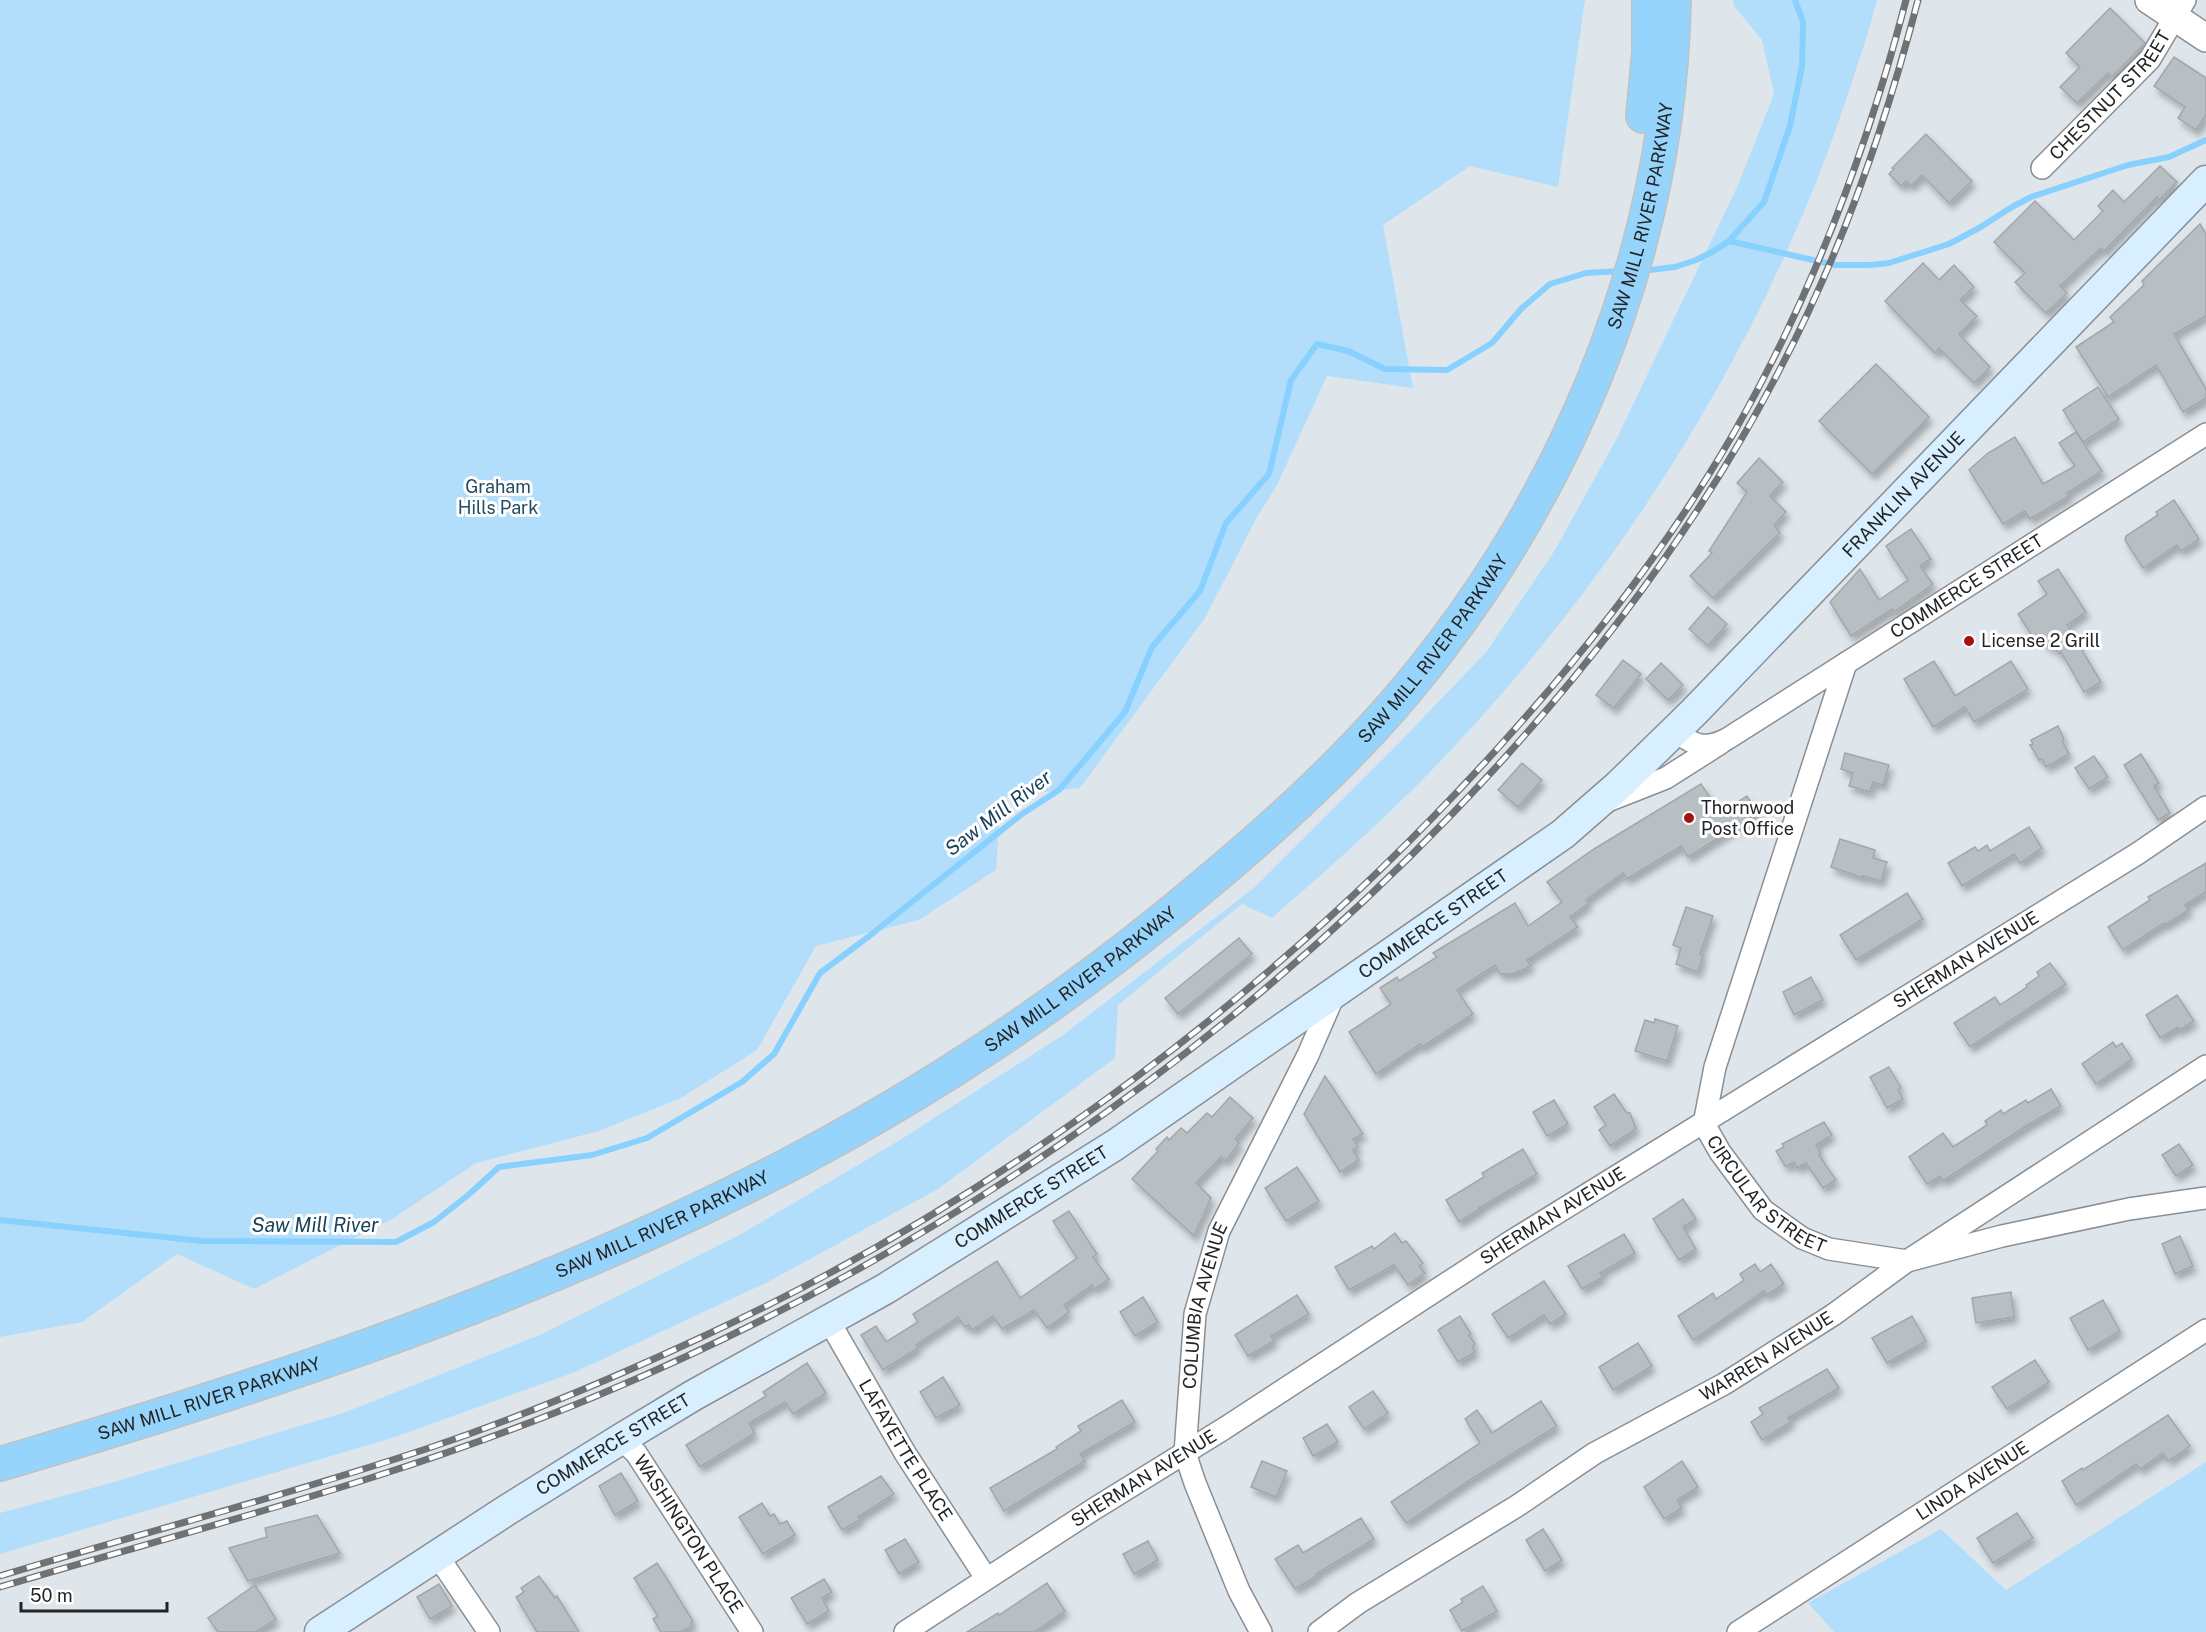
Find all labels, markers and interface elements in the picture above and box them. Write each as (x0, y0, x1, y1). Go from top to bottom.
street label: CHESTNUT STREET (2045, 26, 2175, 164)
street label: SAW MILL RIVER PARKWAY (1603, 101, 1677, 332)
street label: FRANKLIN AVENUE (1838, 427, 1969, 562)
park label: Graham Hills Park (458, 476, 538, 518)
street label: COMMERCE STREET (1886, 529, 2047, 642)
street label: SAW MILL RIVER PARKWAY (1353, 550, 1512, 747)
place label: License 2 Grill (1981, 630, 2100, 651)
marker: License 2 Grill (1962, 634, 1976, 648)
water label: Saw Mill River (940, 765, 1056, 861)
place label: Thornwood Post Office (1701, 797, 1794, 839)
marker: Thornwood Post Office (1682, 811, 1696, 825)
street label: COMMERCE STREET (1354, 864, 1512, 983)
street label: SAW MILL RIVER PARKWAY (980, 902, 1180, 1057)
street label: SHERMAN AVENUE (1889, 906, 2042, 1012)
street label: CIRCULAR STREET (1703, 1131, 1830, 1257)
street label: COMMERCE STREET (951, 1141, 1112, 1253)
street label: SHERMAN AVENUE (1476, 1162, 1629, 1269)
street label: SAW MILL RIVER PARKWAY (552, 1166, 772, 1282)
water label: Saw Mill River (251, 1213, 379, 1237)
street label: COLUMBIA AVENUE (1179, 1218, 1232, 1390)
street label: WARREN AVENUE (1696, 1307, 1837, 1405)
street label: SAW MILL RIVER PARKWAY (95, 1352, 323, 1444)
street label: LAFAYETTE PLACE (855, 1375, 957, 1525)
street label: COMMERCE STREET (532, 1389, 694, 1499)
street label: SHERMAN AVENUE (1067, 1425, 1220, 1531)
street label: LINDA AVENUE (1912, 1436, 2032, 1524)
street label: WASHINGTON PLACE (630, 1451, 748, 1617)
scale bar (21, 1575, 166, 1613)
text: 50 m (30, 1585, 73, 1606)

